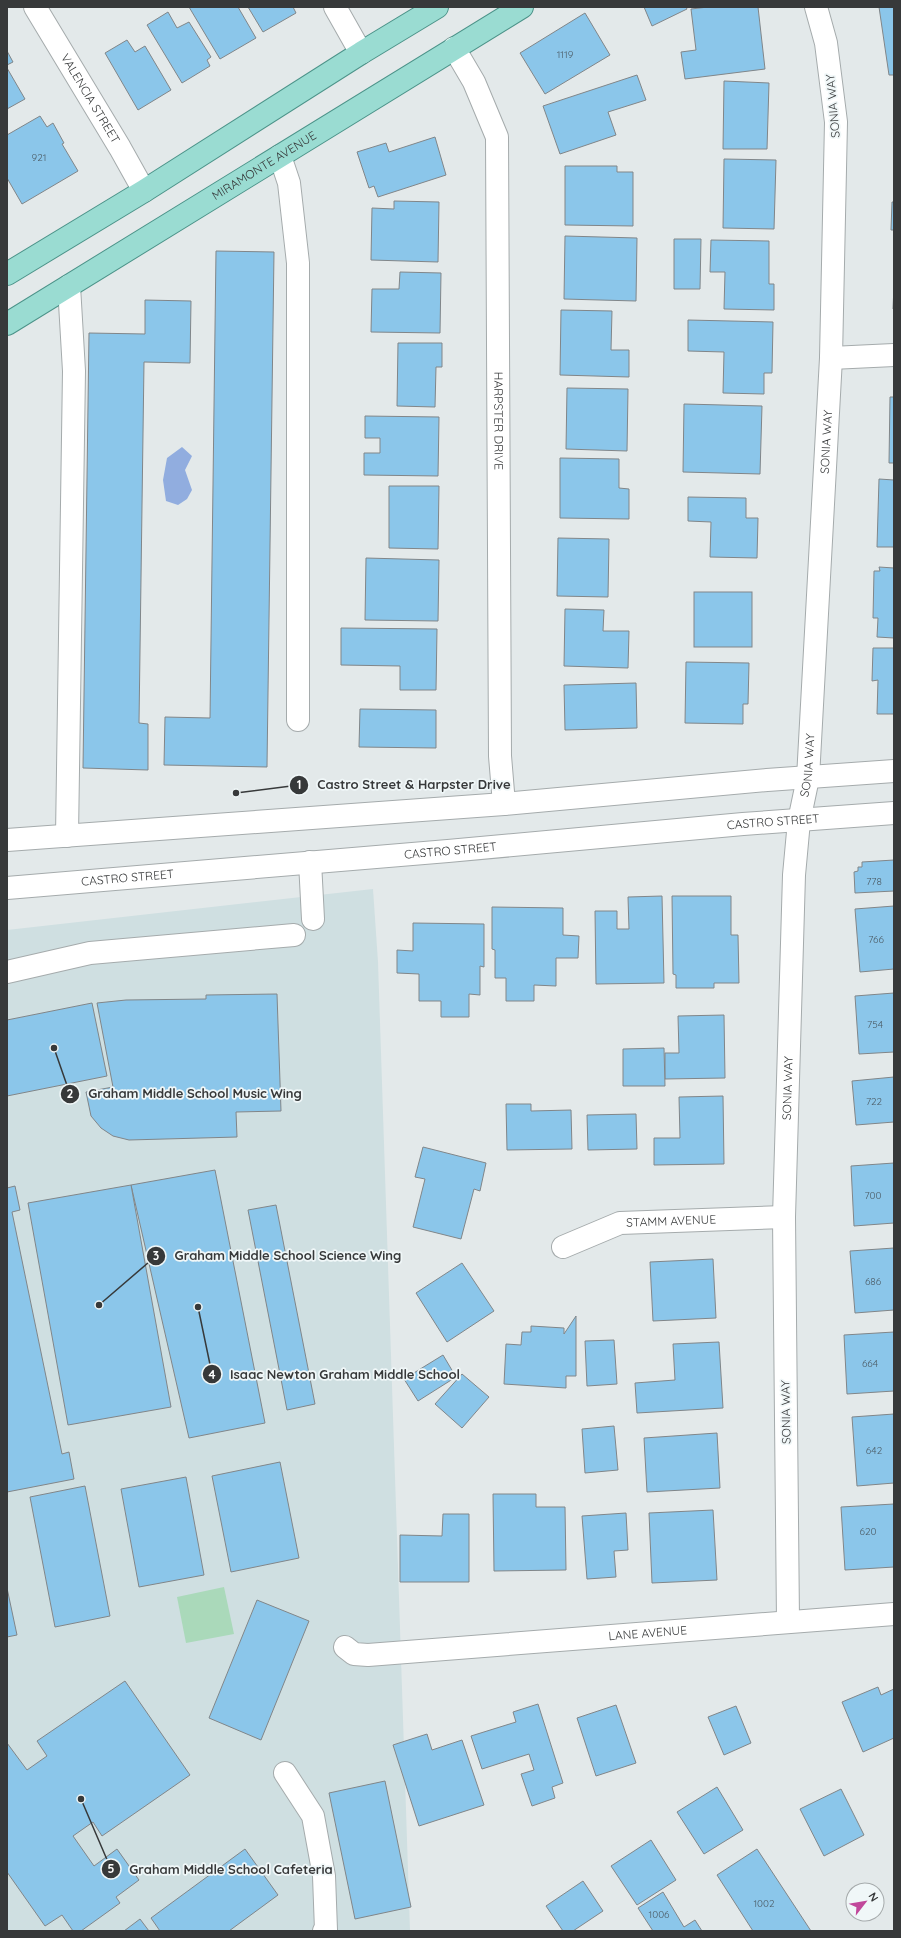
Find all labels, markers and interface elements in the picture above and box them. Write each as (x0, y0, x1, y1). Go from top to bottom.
house number: 1119 (557, 48, 574, 61)
street label: VALENCIA STREET (58, 51, 123, 146)
street label: SONIA WAY (822, 73, 843, 139)
street label: MIRAMONTE AVENUE (209, 127, 319, 203)
house number: 921 (32, 151, 46, 164)
street label: HARPSTER DRIVE (491, 372, 507, 470)
street label: SONIA WAY (817, 409, 835, 474)
street label: SONIA WAY (796, 733, 817, 798)
callout: Castro Street & Harpster Drive (289, 772, 519, 797)
text: Castro Street & Harpster Drive (317, 776, 511, 792)
text: 1 (297, 777, 301, 792)
street label: CASTRO STREET (726, 810, 820, 832)
street label: CASTRO STREET (403, 839, 497, 862)
street label: CASTRO STREET (81, 866, 174, 889)
house number: 778 (866, 875, 882, 888)
house number: 766 (868, 933, 884, 946)
house number: 754 (867, 1018, 883, 1031)
street label: SONIA WAY (779, 1056, 796, 1120)
callout: Graham Middle School Music Wing (60, 1081, 310, 1106)
text: Graham Middle School Music Wing (88, 1085, 302, 1101)
text: 2 (67, 1086, 74, 1101)
house number: 722 (866, 1095, 883, 1108)
house number: 700 (864, 1189, 882, 1202)
street label: STAMM AVENUE (626, 1211, 716, 1230)
callout: Graham Middle School Science Wing (146, 1243, 409, 1268)
text: Graham Middle School Science Wing (175, 1247, 401, 1263)
text: 3 (153, 1248, 159, 1263)
house number: 686 (865, 1275, 882, 1288)
house number: 664 (862, 1357, 878, 1370)
callout: Isaac Newton Graham Middle School (202, 1362, 468, 1387)
text: Isaac Newton Graham Middle School (230, 1366, 460, 1382)
text: 4 (208, 1367, 216, 1382)
street label: SONIA WAY (777, 1380, 794, 1444)
house number: 642 (866, 1444, 883, 1457)
house number: 620 (860, 1525, 876, 1538)
street label: LANE AVENUE (608, 1622, 688, 1643)
callout: Graham Middle School Cafeteria (101, 1857, 341, 1882)
text: 5 (108, 1861, 115, 1876)
text: Graham Middle School Cafeteria (129, 1861, 333, 1877)
north arrow (845, 1882, 885, 1922)
text: N (865, 1890, 882, 1904)
house number: 1002 (753, 1897, 775, 1910)
house number: 1006 (649, 1908, 670, 1921)

